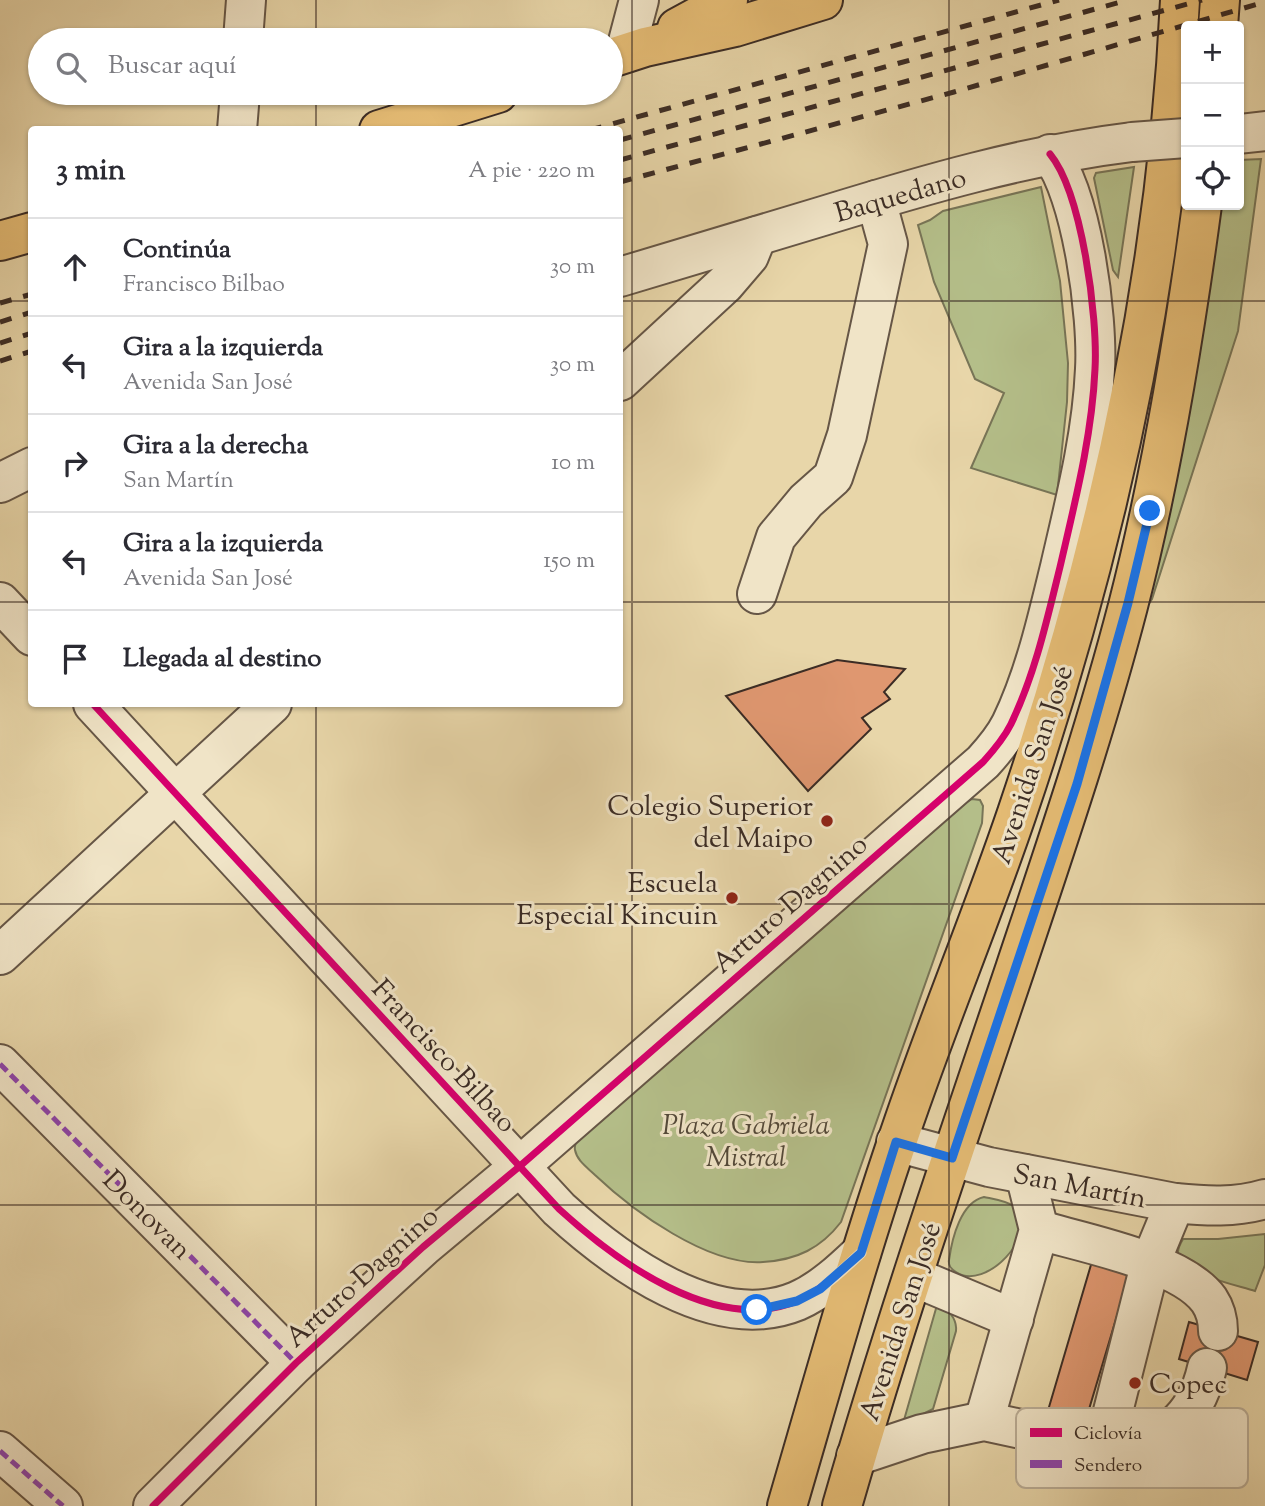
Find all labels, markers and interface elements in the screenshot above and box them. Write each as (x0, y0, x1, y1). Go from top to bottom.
map controls (1181, 21, 1244, 210)
button: + (1181, 21, 1244, 84)
search box (28, 28, 623, 105)
icon: search (52, 48, 90, 86)
text: Buscar aquí (108, 48, 237, 85)
button: − (1181, 84, 1244, 147)
button: locate (1181, 147, 1244, 210)
text: 3 min (56, 150, 126, 193)
text: A pie · 220 m (468, 155, 595, 188)
street label: Baquedano (830, 159, 971, 235)
text: Continúa (123, 232, 231, 269)
icon: ahead (56, 248, 94, 286)
text: 30 m (550, 251, 595, 284)
text: Francisco Bilbao (123, 269, 285, 302)
text: Gira a la izquierda (123, 330, 323, 367)
icon: left (56, 346, 94, 384)
text: 30 m (550, 349, 595, 382)
text: Avenida San José (123, 367, 293, 400)
text: Gira a la derecha (123, 428, 308, 465)
icon: right (56, 444, 94, 482)
text: 10 m (551, 447, 595, 480)
text: San Martín (123, 465, 234, 498)
route end (1134, 495, 1165, 526)
text: Gira a la izquierda (123, 526, 323, 563)
icon: left (56, 542, 94, 580)
text: 150 m (543, 545, 595, 578)
text: Avenida San José (123, 563, 293, 596)
icon: arrive (56, 640, 94, 678)
text: Llegada al destino (123, 641, 321, 678)
street label: Avenida San José (983, 660, 1085, 869)
place label: Colegio Superior del Maipo (607, 788, 813, 860)
marker: Colegio Superior del Maipo (819, 813, 835, 829)
street label: Arturo Dagnino (704, 826, 878, 984)
place label: Escuela Especial Kincuin (516, 865, 718, 937)
marker: Escuela Especial Kincuin (724, 890, 740, 906)
street label: Francisco Bilbao (361, 971, 525, 1143)
park label: Plaza Gabriela Mistral (662, 1107, 830, 1179)
street label: San Martín (1009, 1155, 1149, 1220)
street label: Donovan (92, 1162, 200, 1270)
street label: Arturo Dagnino (277, 1198, 449, 1358)
street label: Avenida San José (851, 1217, 953, 1426)
route start (741, 1294, 772, 1325)
place label: Copec (1149, 1366, 1227, 1406)
marker: Copec (1127, 1375, 1143, 1391)
legend (1016, 1408, 1248, 1488)
text: Ciclovía (1074, 1421, 1142, 1448)
text: Sendero (1074, 1453, 1142, 1480)

